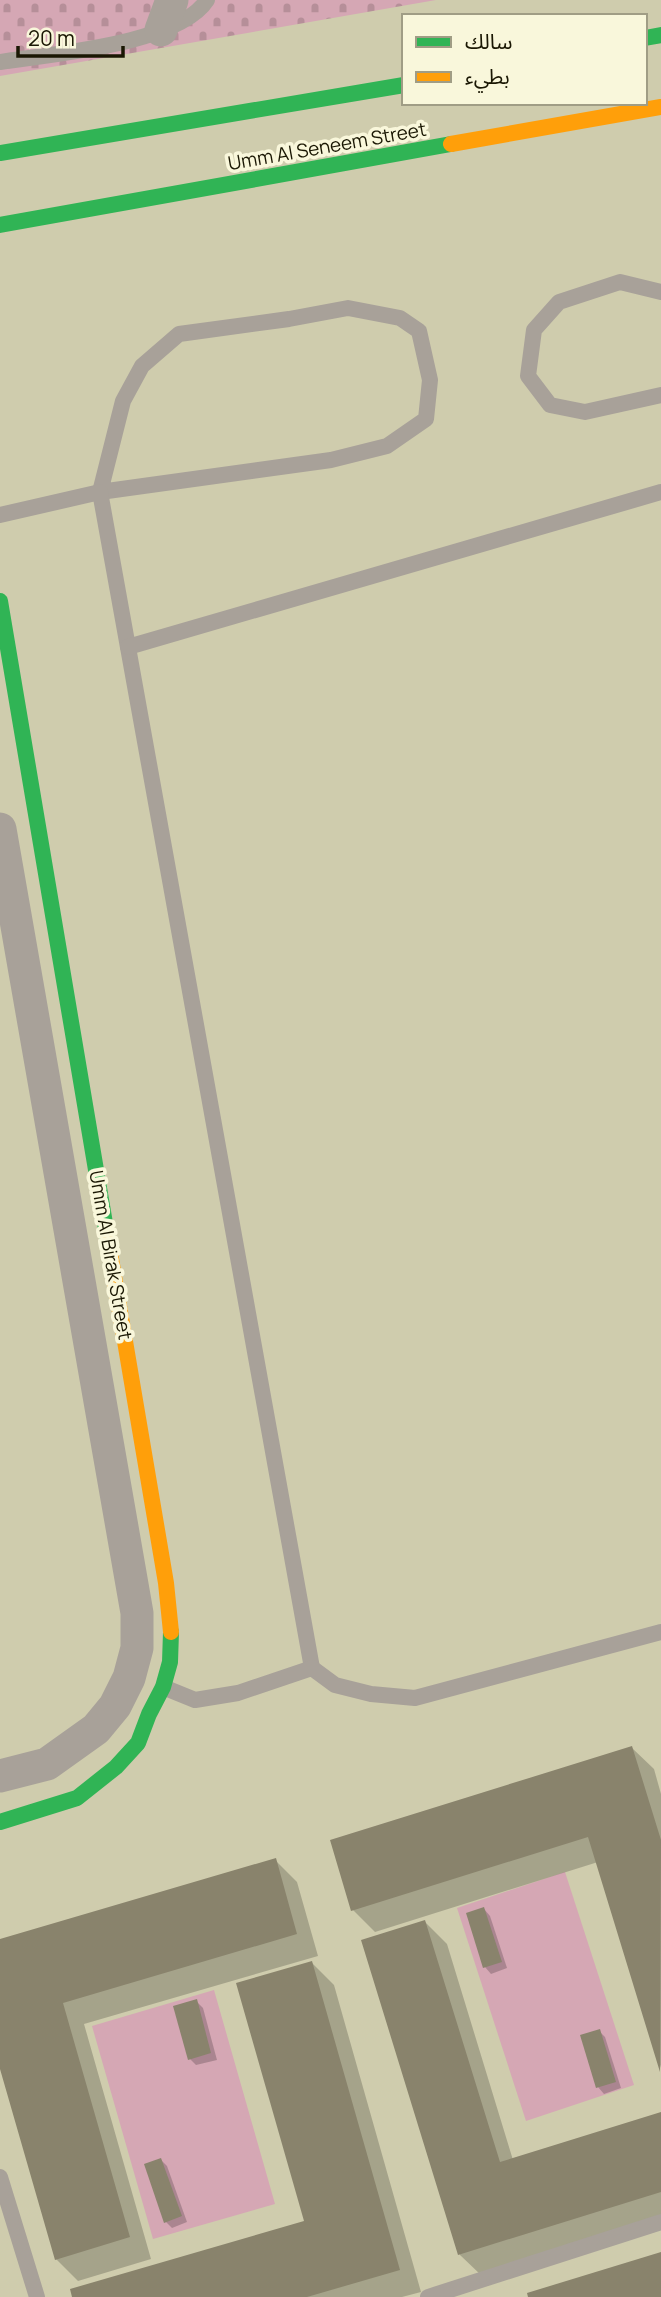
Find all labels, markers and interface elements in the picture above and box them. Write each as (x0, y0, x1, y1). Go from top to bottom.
scale bar (18, 14, 122, 58)
legend (402, 14, 647, 105)
text: 20 m (28, 24, 75, 52)
text: سالك (465, 27, 512, 55)
text: بطيء (465, 62, 510, 93)
street label: Umm Al Seneem Street (226, 116, 428, 176)
street label: Umm Al Birak Street (83, 1168, 139, 1342)

